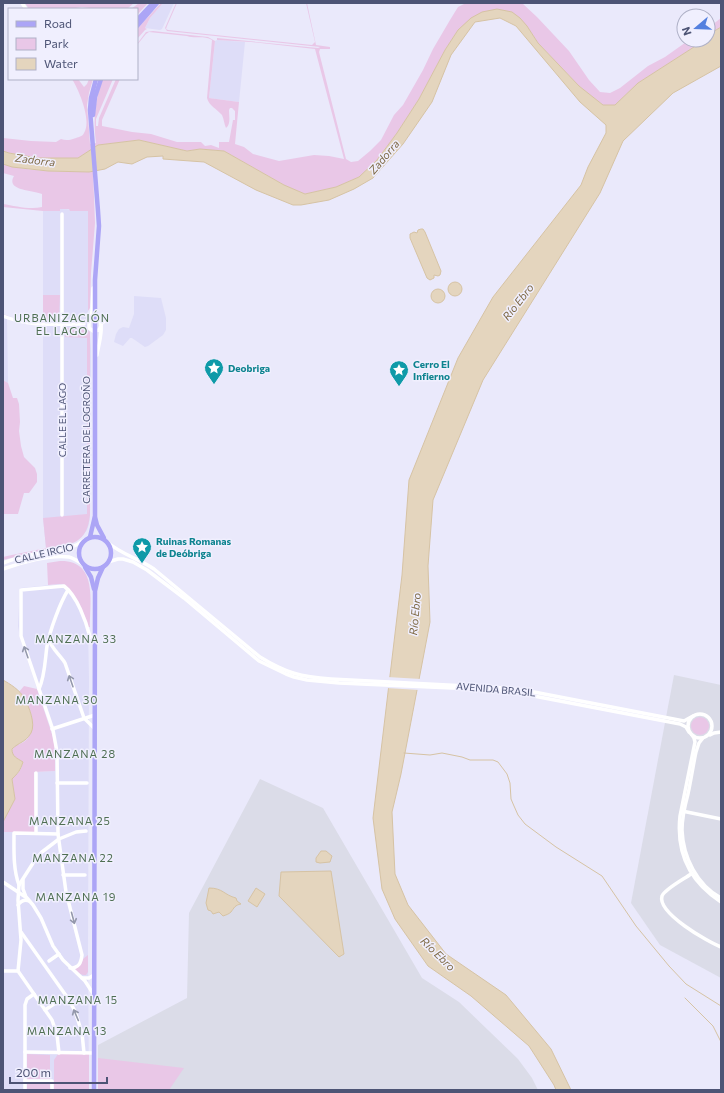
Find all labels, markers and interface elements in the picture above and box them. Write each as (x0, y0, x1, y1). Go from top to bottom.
legend (8, 8, 138, 80)
north arrow (676, 8, 716, 48)
text: Road (44, 16, 72, 30)
text: N (679, 25, 694, 37)
text: Park (44, 36, 70, 50)
text: Water (44, 56, 78, 70)
water label: Zadorra (365, 137, 402, 177)
water label: Zadorra (13, 150, 56, 168)
water label: Río Ebro (499, 281, 536, 323)
district label: URBANIZACIÓN EL LAGO (14, 310, 110, 337)
place icon: Deobriga (203, 357, 225, 385)
place label: Cerro El Infierno (413, 358, 450, 382)
place icon: Cerro El Infierno (388, 359, 410, 387)
place label: Deobriga (228, 362, 270, 374)
street label: CARRETERA DE LOGROÑO (80, 376, 92, 504)
street label: CALLE EL LAGO (56, 383, 68, 457)
place label: Ruinas Romanas de Deóbriga (156, 535, 231, 559)
place icon: Ruinas Romanas de Deóbriga (131, 536, 153, 564)
street label: CALLE IRCIO (13, 540, 75, 566)
water label: Río Ebro (406, 592, 423, 636)
district label: MANZANA 33 (35, 632, 117, 645)
one-way arrow (22, 645, 29, 658)
one-way arrow (67, 675, 74, 688)
street label: AVENIDA BRASIL (456, 680, 536, 698)
district label: MANZANA 30 (16, 693, 98, 706)
district label: MANZANA 28 (34, 747, 116, 760)
district label: MANZANA 25 (29, 814, 111, 827)
district label: MANZANA 22 (32, 851, 114, 864)
district label: MANZANA 19 (36, 890, 116, 903)
one-way arrow (69, 912, 77, 925)
water label: Río Ebro (418, 934, 459, 973)
district label: MANZANA 15 (38, 993, 118, 1006)
one-way arrow (72, 1009, 80, 1021)
district label: MANZANA 13 (27, 1024, 107, 1037)
scale bar (10, 1059, 107, 1085)
text: 200 m (16, 1065, 51, 1079)

